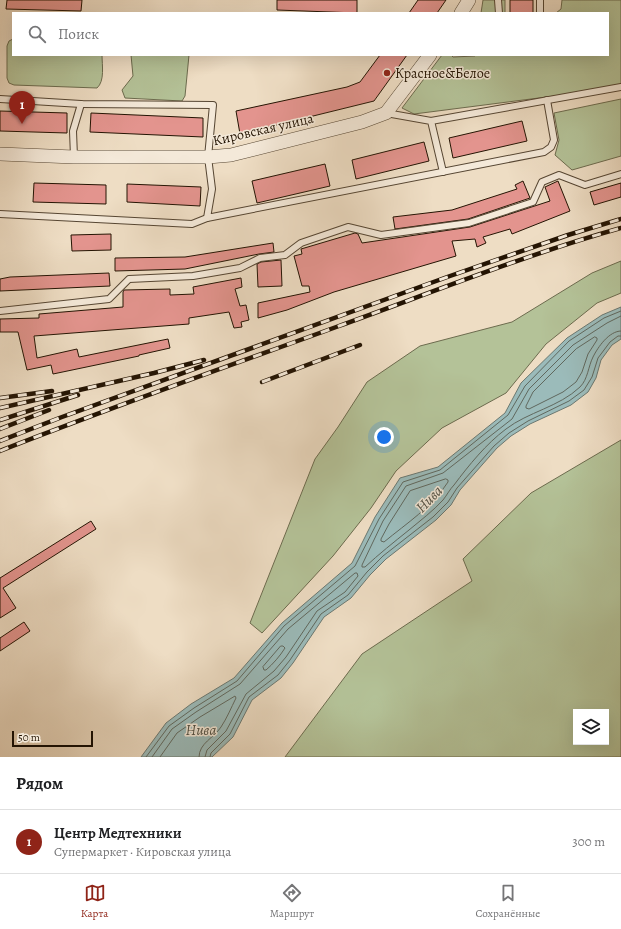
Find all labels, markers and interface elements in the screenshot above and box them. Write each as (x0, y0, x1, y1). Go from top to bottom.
search box (12, 12, 609, 56)
icon: search (26, 23, 48, 45)
text: Поиск (58, 24, 99, 44)
place label: Красное&Белое (395, 64, 490, 83)
marker: Красное&Белое (382, 68, 392, 78)
pin: 1 (9, 91, 35, 124)
street label: Кировская улица (211, 109, 316, 150)
your location (374, 427, 394, 447)
water label: Нива (411, 481, 447, 517)
map controls (573, 709, 609, 745)
button: layers (573, 709, 609, 745)
water label: Нива (186, 720, 216, 740)
scale bar (12, 729, 93, 748)
text: 50 m (18, 730, 40, 745)
text: Рядом (16, 772, 63, 795)
text: Центр Медтехники (54, 823, 182, 843)
text: 1 (27, 833, 31, 850)
text: 300 m (572, 833, 605, 850)
text: Супермаркет · Кировская улица (54, 843, 231, 860)
tab: Карта (81, 882, 108, 921)
tab: Маршрут (270, 882, 314, 921)
tab: Сохранённые (475, 882, 540, 921)

